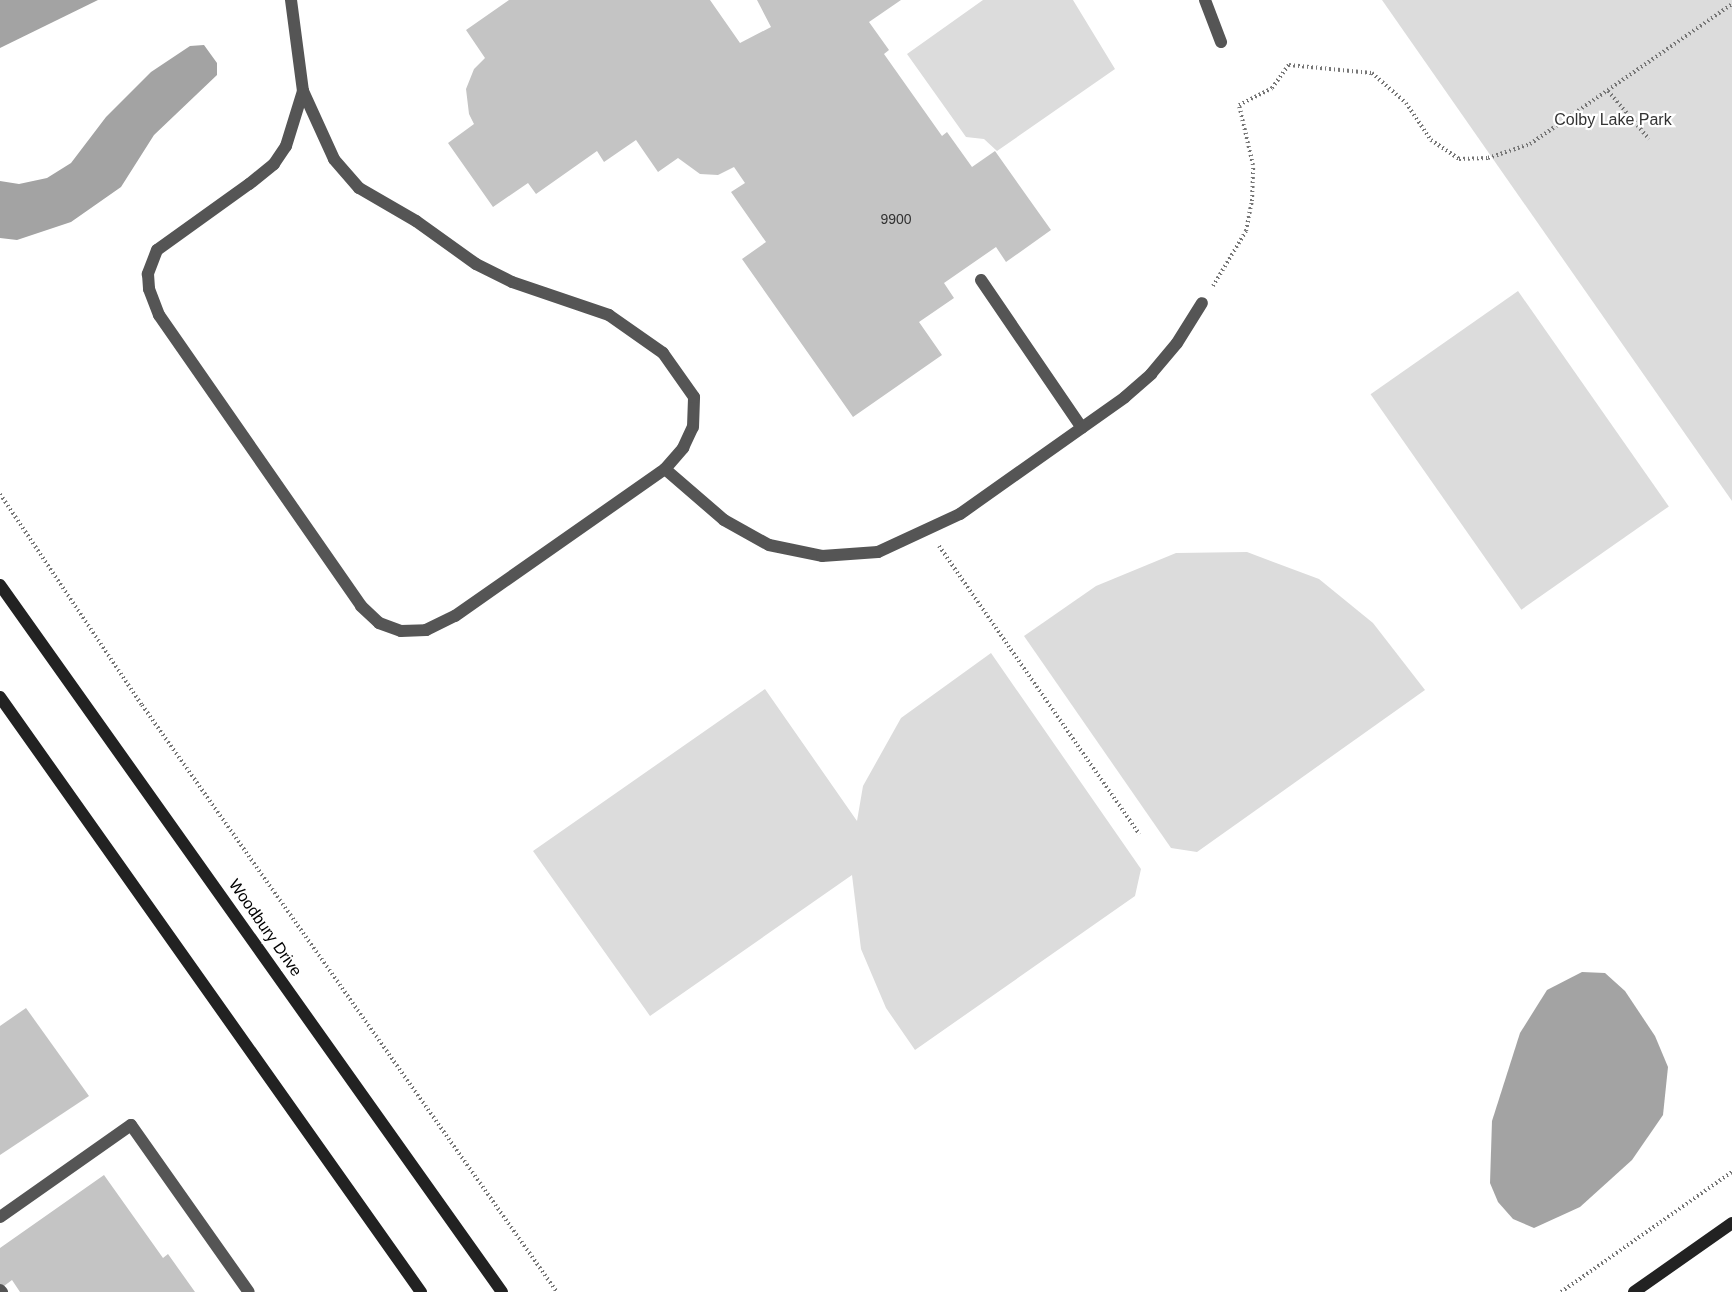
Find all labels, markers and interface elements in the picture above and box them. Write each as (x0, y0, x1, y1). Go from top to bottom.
park label: Colby Lake Park (1554, 110, 1672, 130)
house number: 9900 (880, 211, 912, 227)
street label: Woodbury Drive (224, 876, 306, 980)

